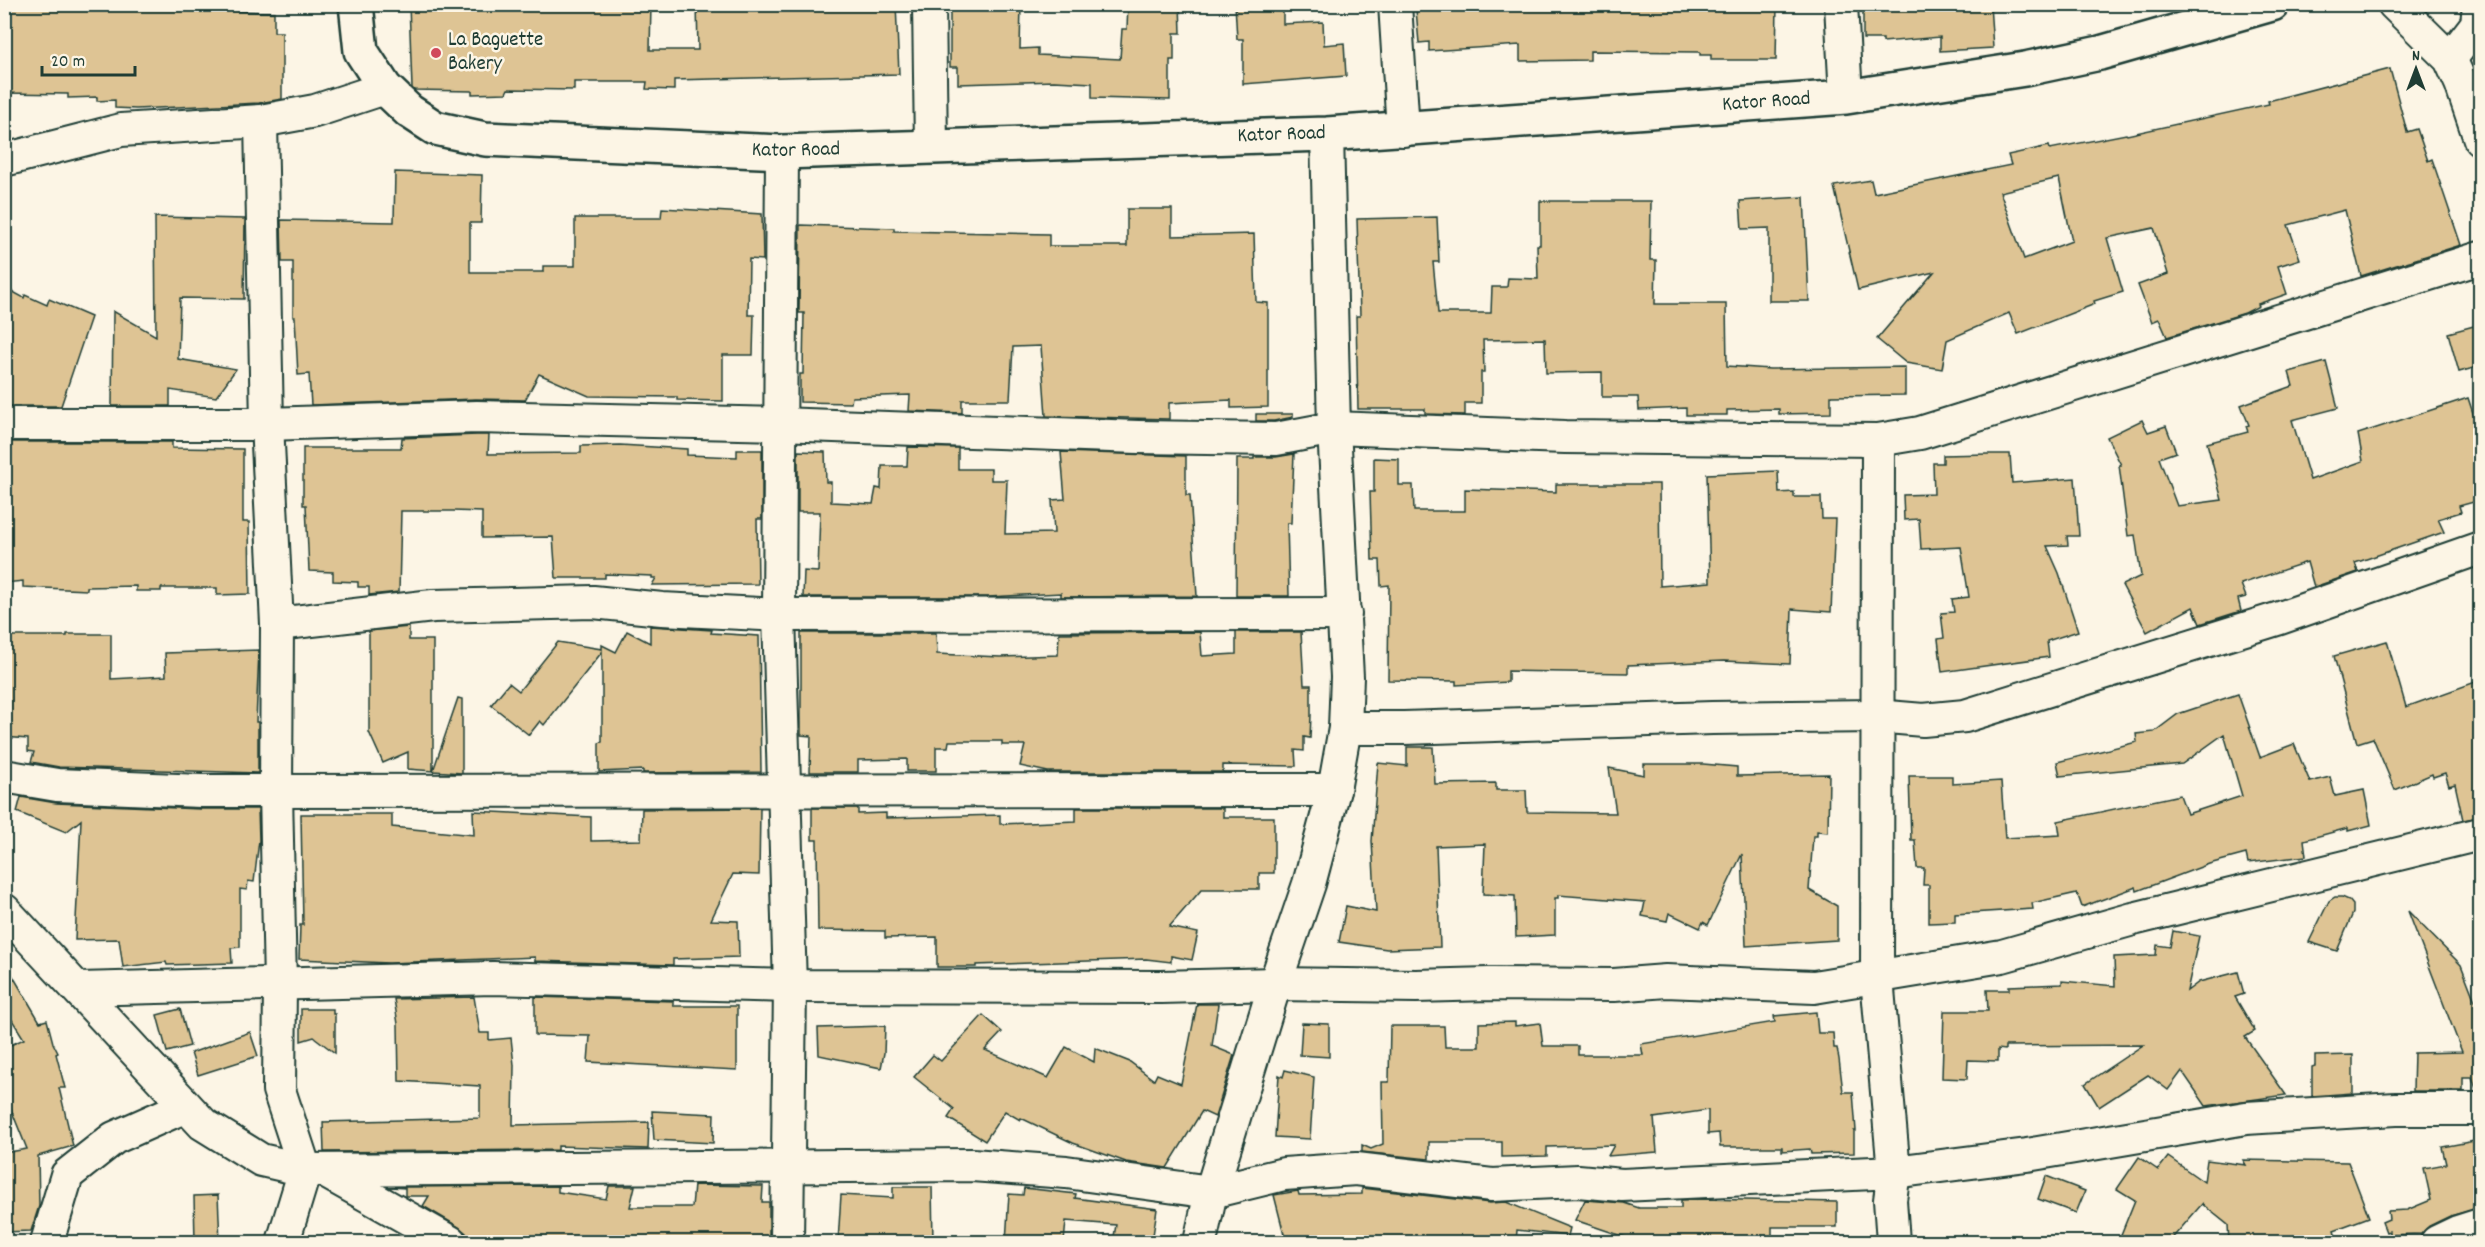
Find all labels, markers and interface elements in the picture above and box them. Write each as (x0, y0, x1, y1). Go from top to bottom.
place label: La Baguette Bakery (448, 26, 543, 80)
scale bar (42, 39, 135, 77)
north arrow (2386, 39, 2446, 99)
text: N (2412, 45, 2420, 68)
marker: La Baguette Bakery (429, 46, 443, 60)
text: 20 m (51, 50, 85, 75)
street label: Kator Road (1721, 85, 1812, 121)
street label: Kator Road (1237, 119, 1326, 152)
street label: Kator Road (751, 135, 841, 167)

